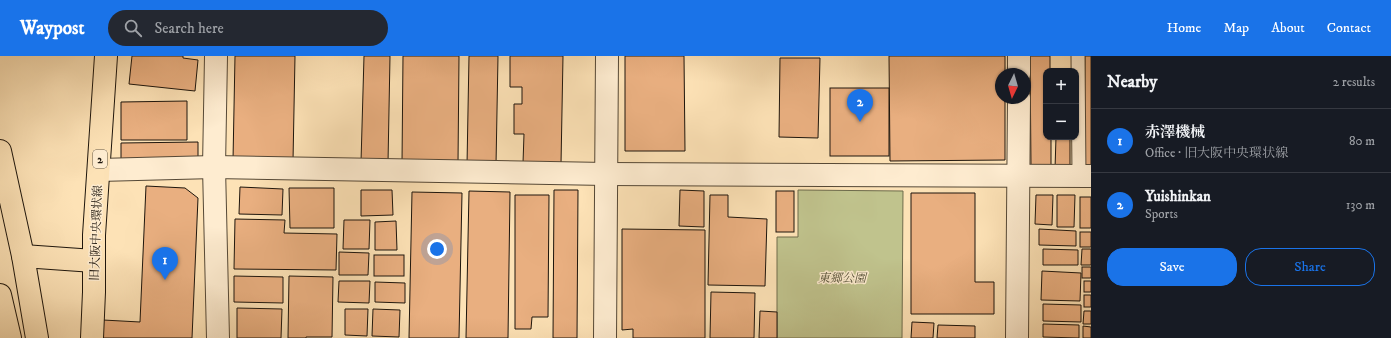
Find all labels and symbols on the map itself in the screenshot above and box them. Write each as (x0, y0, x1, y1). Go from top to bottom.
north arrow (995, 68, 1031, 104)
pin: 2 (847, 89, 873, 122)
road number: 2 (93, 150, 107, 168)
street label: 旧大阪中央環状線 (87, 185, 106, 281)
your location (427, 239, 447, 259)
pin: 1 (152, 247, 178, 280)
park label: 東郷公園 (818, 271, 868, 286)

